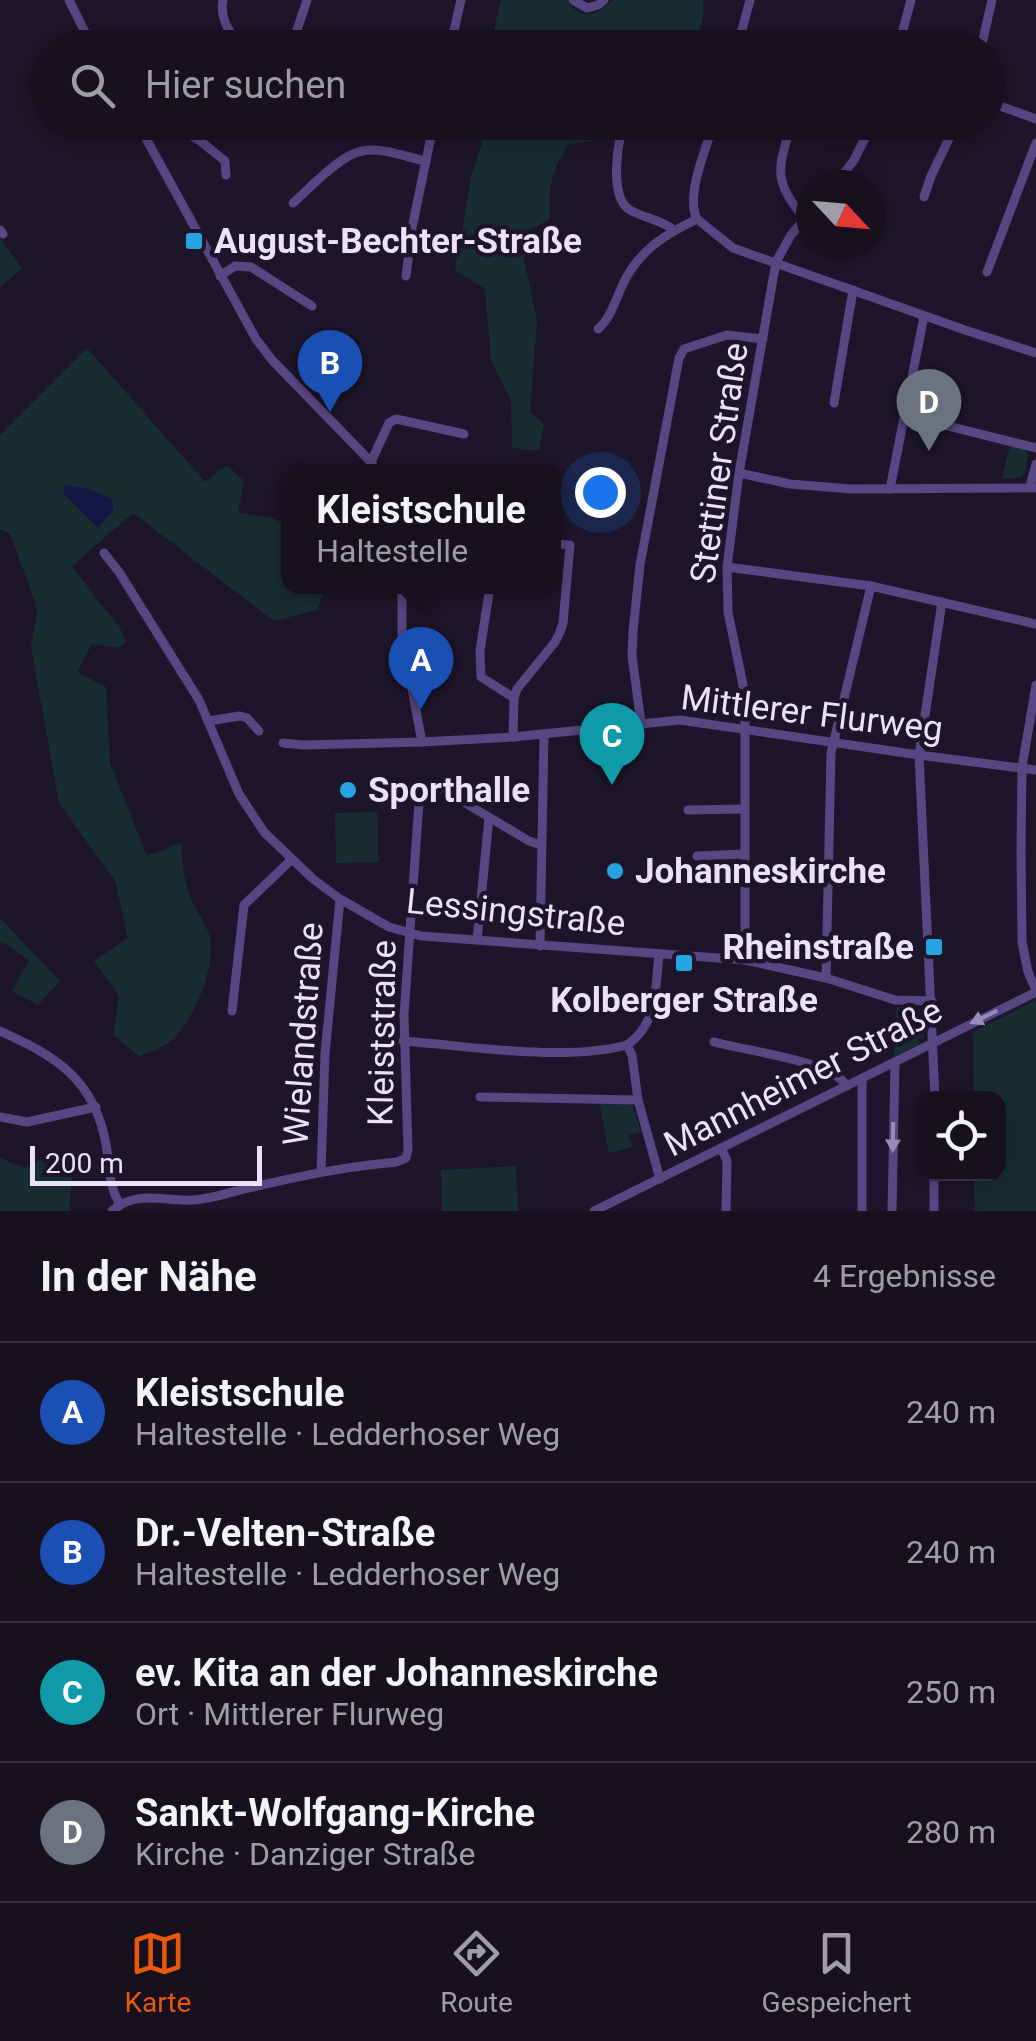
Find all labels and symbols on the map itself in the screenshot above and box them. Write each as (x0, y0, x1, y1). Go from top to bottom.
north arrow (796, 170, 886, 260)
place label: August-Bechter-Straße (214, 221, 582, 262)
marker: August-Bechter-Straße (183, 230, 205, 252)
pin: B (298, 330, 362, 412)
street label: Stettiner Straße (682, 340, 757, 586)
pin: D (896, 368, 962, 451)
your location (575, 467, 626, 518)
pin: A (388, 626, 454, 709)
street label: Mittlerer Flurweg (679, 677, 945, 750)
pin: C (580, 702, 644, 785)
place label: Sporthalle (368, 770, 530, 811)
marker: Sporthalle (337, 779, 359, 801)
place label: Johanneskirche (635, 851, 886, 892)
marker: Johanneskirche (604, 860, 626, 882)
street label: Lessingstraße (404, 881, 628, 944)
street label: Wielandstraße (275, 921, 332, 1147)
place label: Rheinstraße (722, 927, 914, 968)
marker: Rheinstraße (923, 936, 945, 958)
street label: Kleiststraße (360, 940, 405, 1126)
marker: Kolberger Straße (673, 952, 695, 974)
place label: Kolberger Straße (550, 980, 818, 1021)
street label: Mannheimer Straße (657, 990, 949, 1165)
one-way arrow (970, 1008, 999, 1025)
one-way arrow (885, 1121, 901, 1153)
scale bar (30, 1141, 262, 1186)

